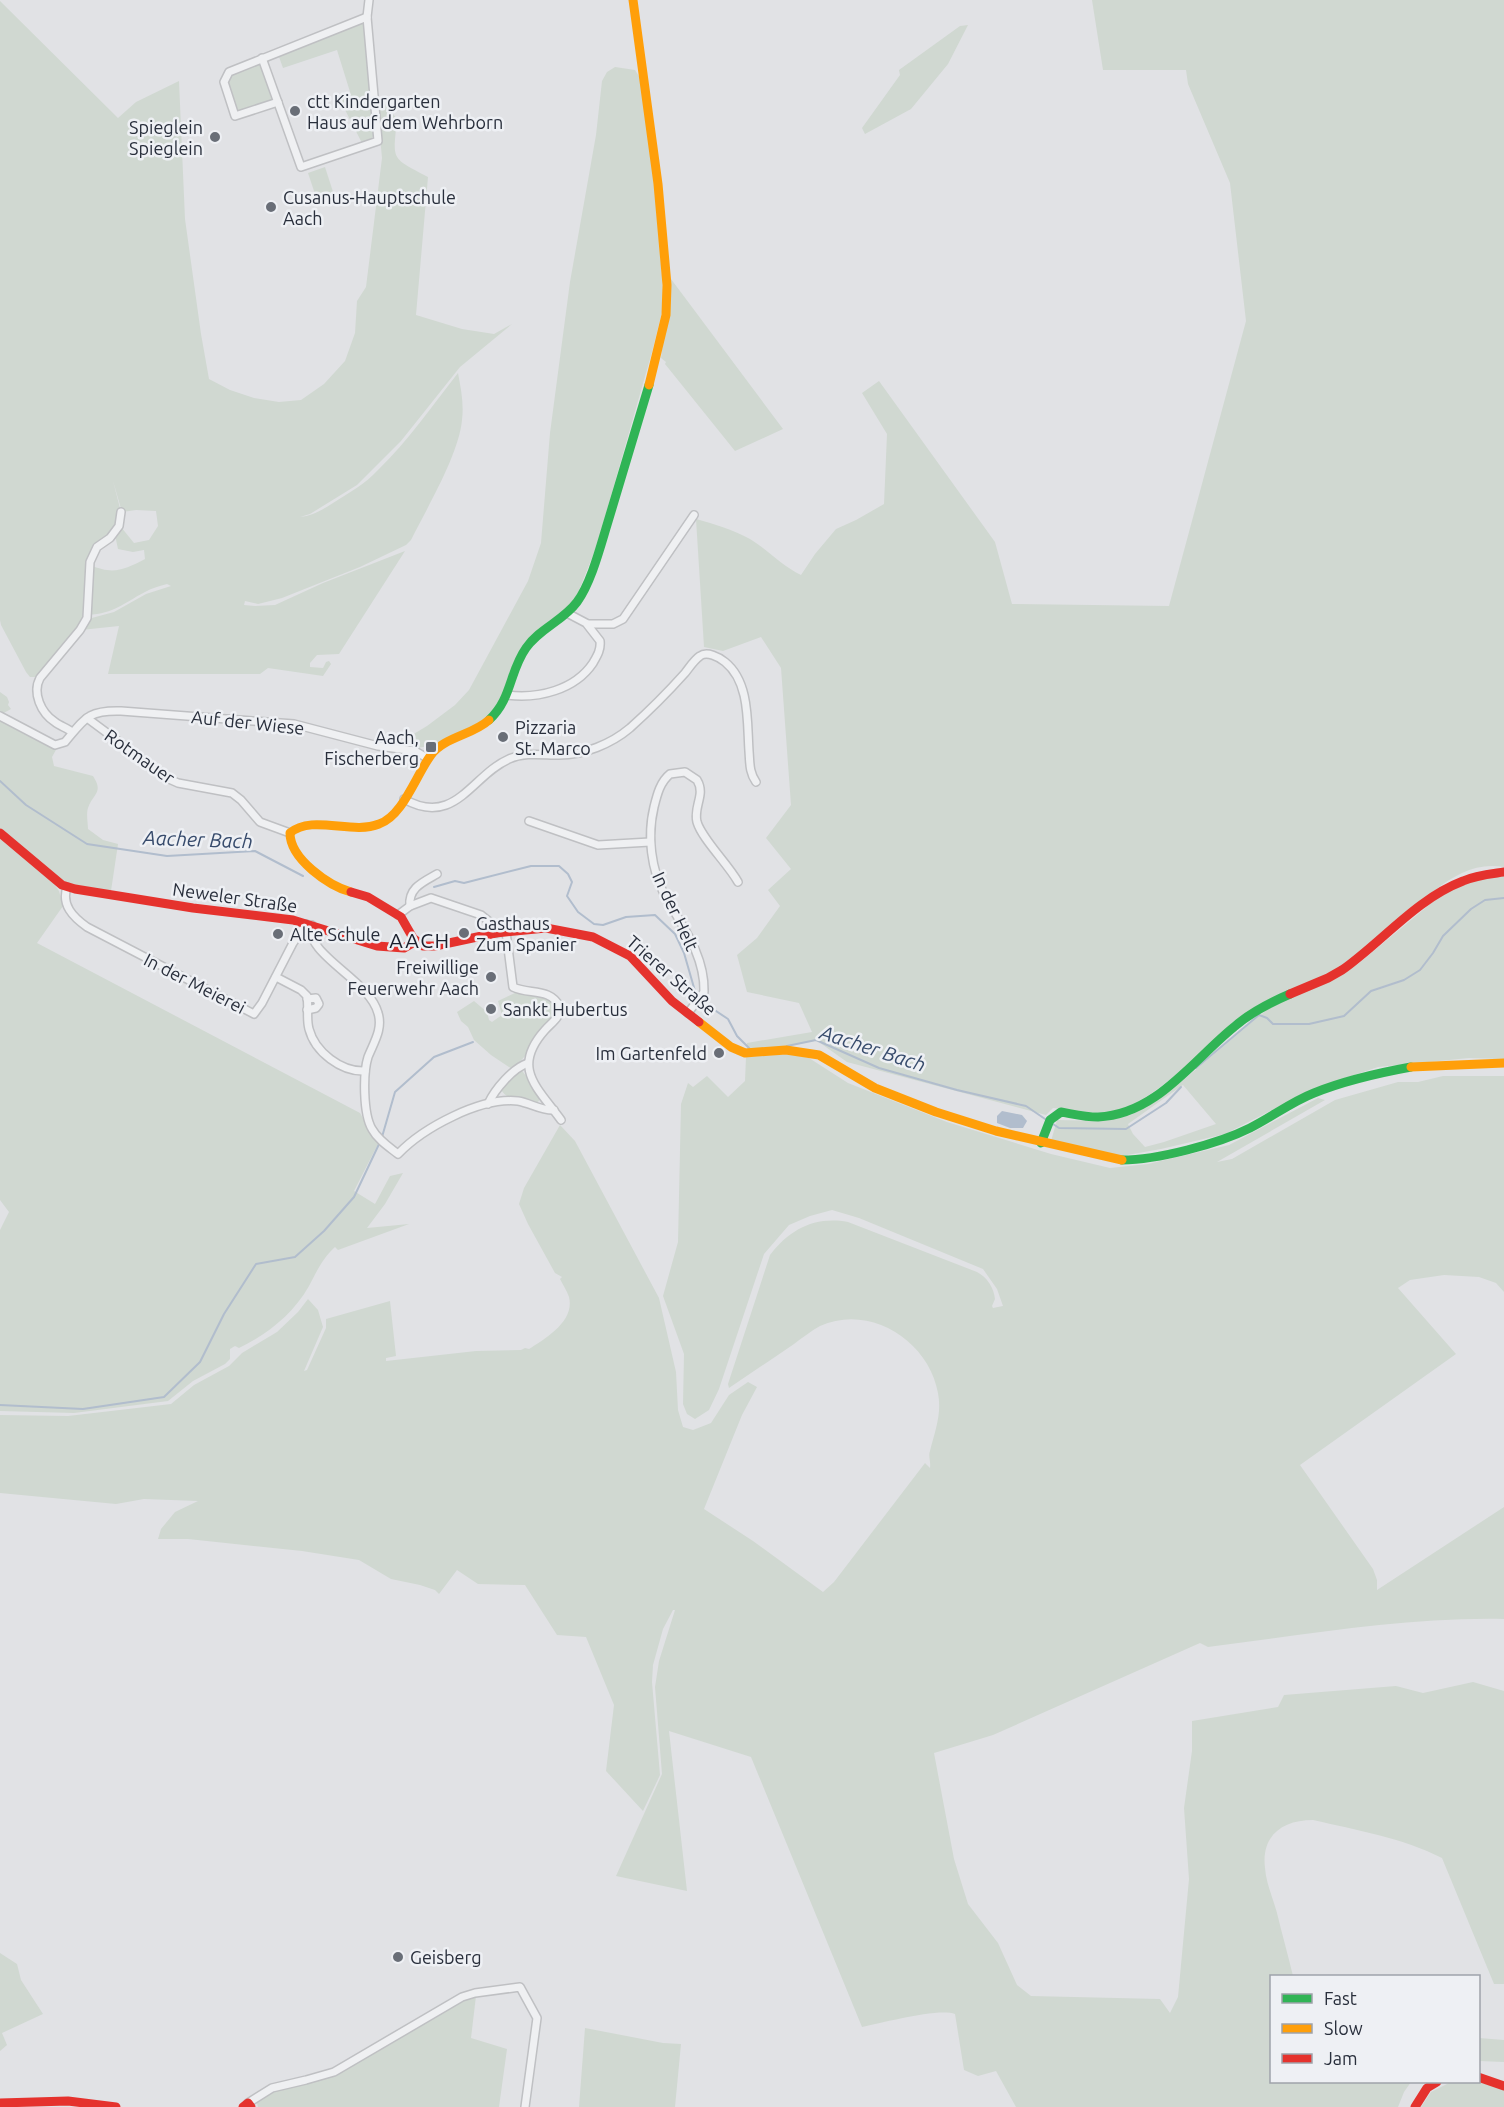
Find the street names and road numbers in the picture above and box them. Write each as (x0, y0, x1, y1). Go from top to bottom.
street label: Auf der Wiese (191, 706, 305, 738)
street label: Rotmauer (101, 725, 179, 787)
street label: In der Helt (649, 868, 703, 954)
street label: Neweler Straße (171, 878, 299, 916)
street label: Trierer Straße (623, 931, 721, 1019)
street label: In der Meierei (141, 949, 249, 1017)

